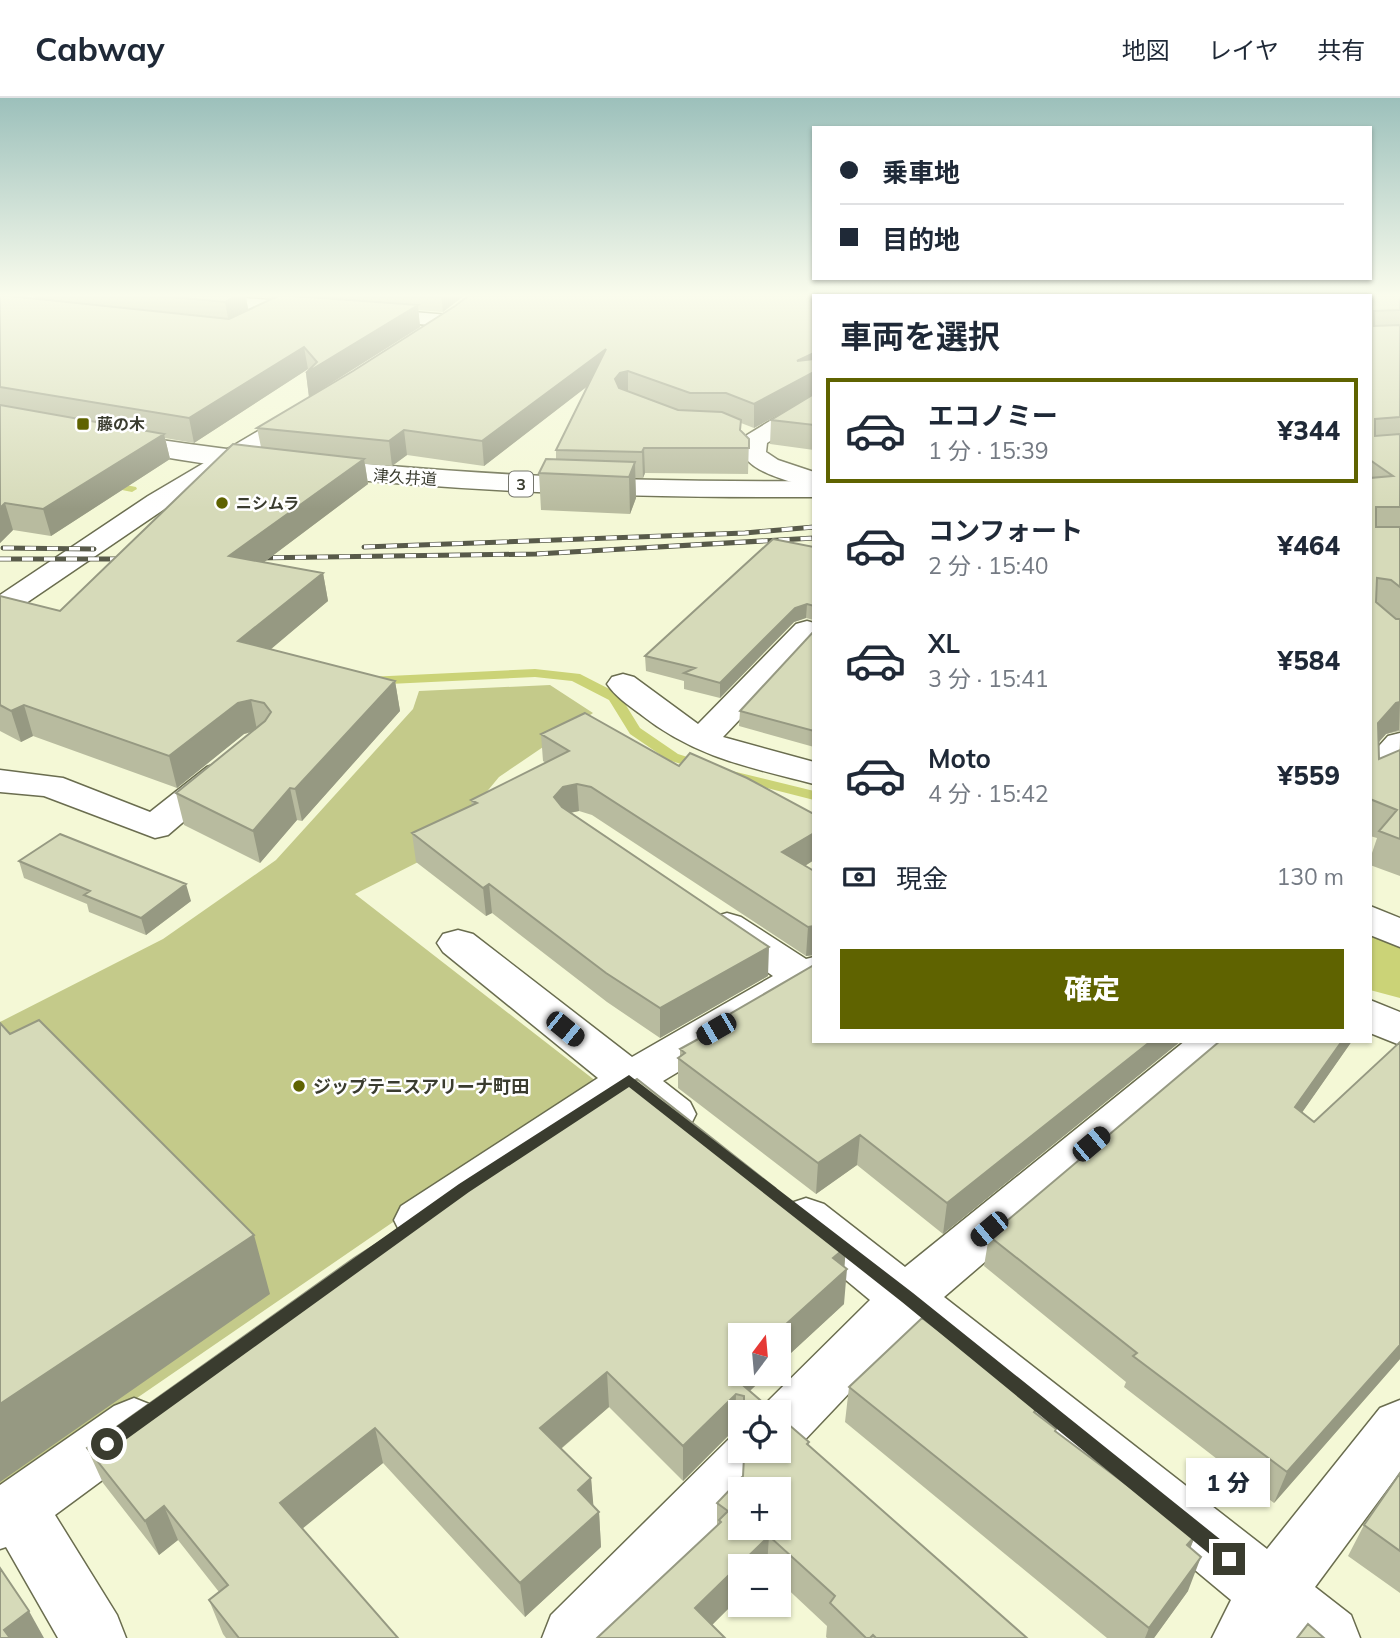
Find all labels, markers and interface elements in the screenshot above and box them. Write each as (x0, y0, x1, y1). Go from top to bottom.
text: Cabway (35, 28, 165, 69)
text: 地図 (1122, 35, 1170, 65)
text: レイヤ (1208, 35, 1279, 65)
text: 共有 (1317, 35, 1365, 65)
text: 乗車地 (882, 156, 960, 189)
text: 目的地 (882, 223, 960, 256)
text: 車両を選択 (840, 316, 1000, 356)
icon: car (844, 399, 907, 462)
text: エコノミー (928, 399, 1058, 432)
place label: 藤の木 (97, 414, 145, 434)
text: ¥344 (1278, 414, 1340, 447)
marker: 藤の木 (75, 416, 91, 432)
text: 1 分 · 15:39 (928, 436, 1049, 465)
street label: 津久井道 (372, 465, 438, 489)
road number: 3 (509, 472, 533, 496)
place label: ニシムラ (236, 493, 299, 513)
marker: ニシムラ (214, 495, 230, 511)
icon: car (844, 514, 907, 577)
text: コンフォート (928, 514, 1083, 547)
text: ¥464 (1278, 529, 1340, 562)
text: 2 分 · 15:40 (928, 551, 1049, 580)
text: XL (928, 627, 960, 660)
icon: car (844, 629, 907, 692)
text: ¥584 (1278, 644, 1340, 677)
text: 3 分 · 15:41 (928, 664, 1049, 693)
text: Moto (928, 742, 991, 775)
icon: car (844, 744, 907, 807)
text: ¥559 (1278, 759, 1340, 792)
text: 4 分 · 15:42 (928, 779, 1049, 808)
icon: cash (840, 858, 878, 896)
text: 現金 (896, 862, 948, 895)
text: 130 m (1276, 862, 1344, 891)
button: 確定 (840, 949, 1344, 1029)
car (543, 1008, 588, 1050)
car (693, 1009, 740, 1049)
place label: ジップテニスアリーナ町田 (313, 1075, 529, 1098)
marker: ジップテニスアリーナ町田 (291, 1078, 307, 1094)
car (1069, 1122, 1114, 1166)
car (967, 1207, 1012, 1251)
north arrow (728, 1323, 791, 1386)
map controls (728, 1323, 791, 1617)
button: locate (728, 1400, 791, 1463)
route start (91, 1428, 123, 1460)
callout: 1 分 (1187, 1458, 1271, 1506)
text: 1 分 (1206, 1468, 1250, 1497)
button: + (728, 1477, 791, 1540)
route end (1213, 1543, 1245, 1575)
button: − (728, 1554, 791, 1617)

